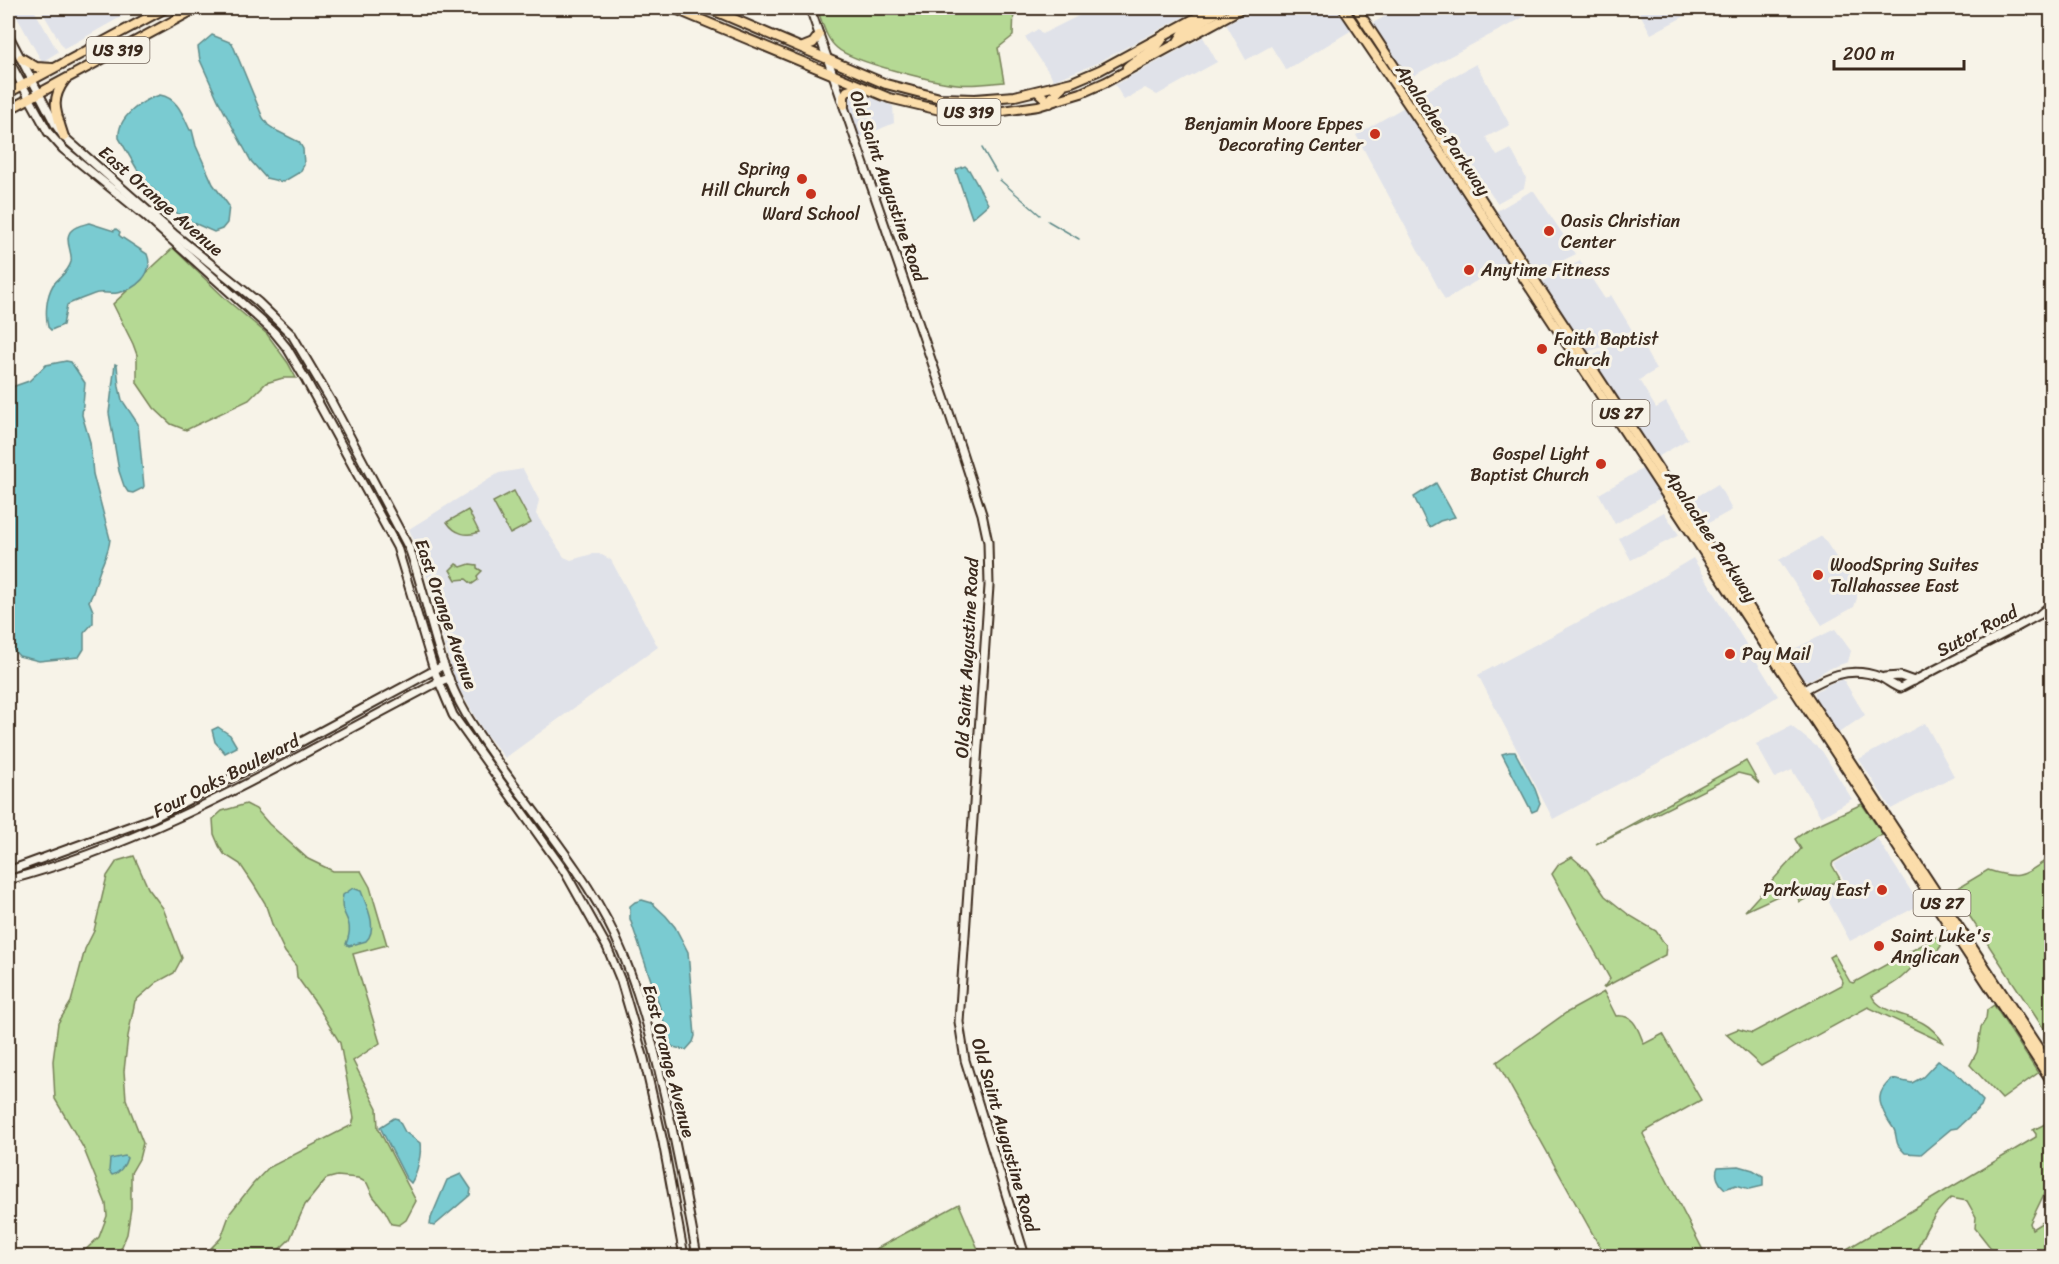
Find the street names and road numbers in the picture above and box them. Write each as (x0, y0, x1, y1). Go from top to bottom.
road number: US 319 (86, 37, 150, 63)
street label: Apalachee Parkway (1386, 57, 1499, 203)
street label: Old Saint Augustine Road (840, 86, 936, 287)
road number: US 319 (938, 99, 1000, 125)
street label: East Orange Avenue (91, 137, 231, 265)
road number: US 27 (1592, 400, 1650, 426)
street label: Apalachee Parkway (1655, 462, 1767, 610)
street label: East Orange Avenue (405, 534, 487, 694)
street label: Old Saint Augustine Road (946, 555, 988, 759)
street label: Sutor Road (1930, 595, 2025, 666)
street label: Four Oaks Boulevard (147, 724, 306, 827)
road number: US 27 (1914, 890, 1970, 916)
street label: East Orange Avenue (633, 981, 705, 1142)
street label: Old Saint Augustine Road (962, 1034, 1048, 1237)

